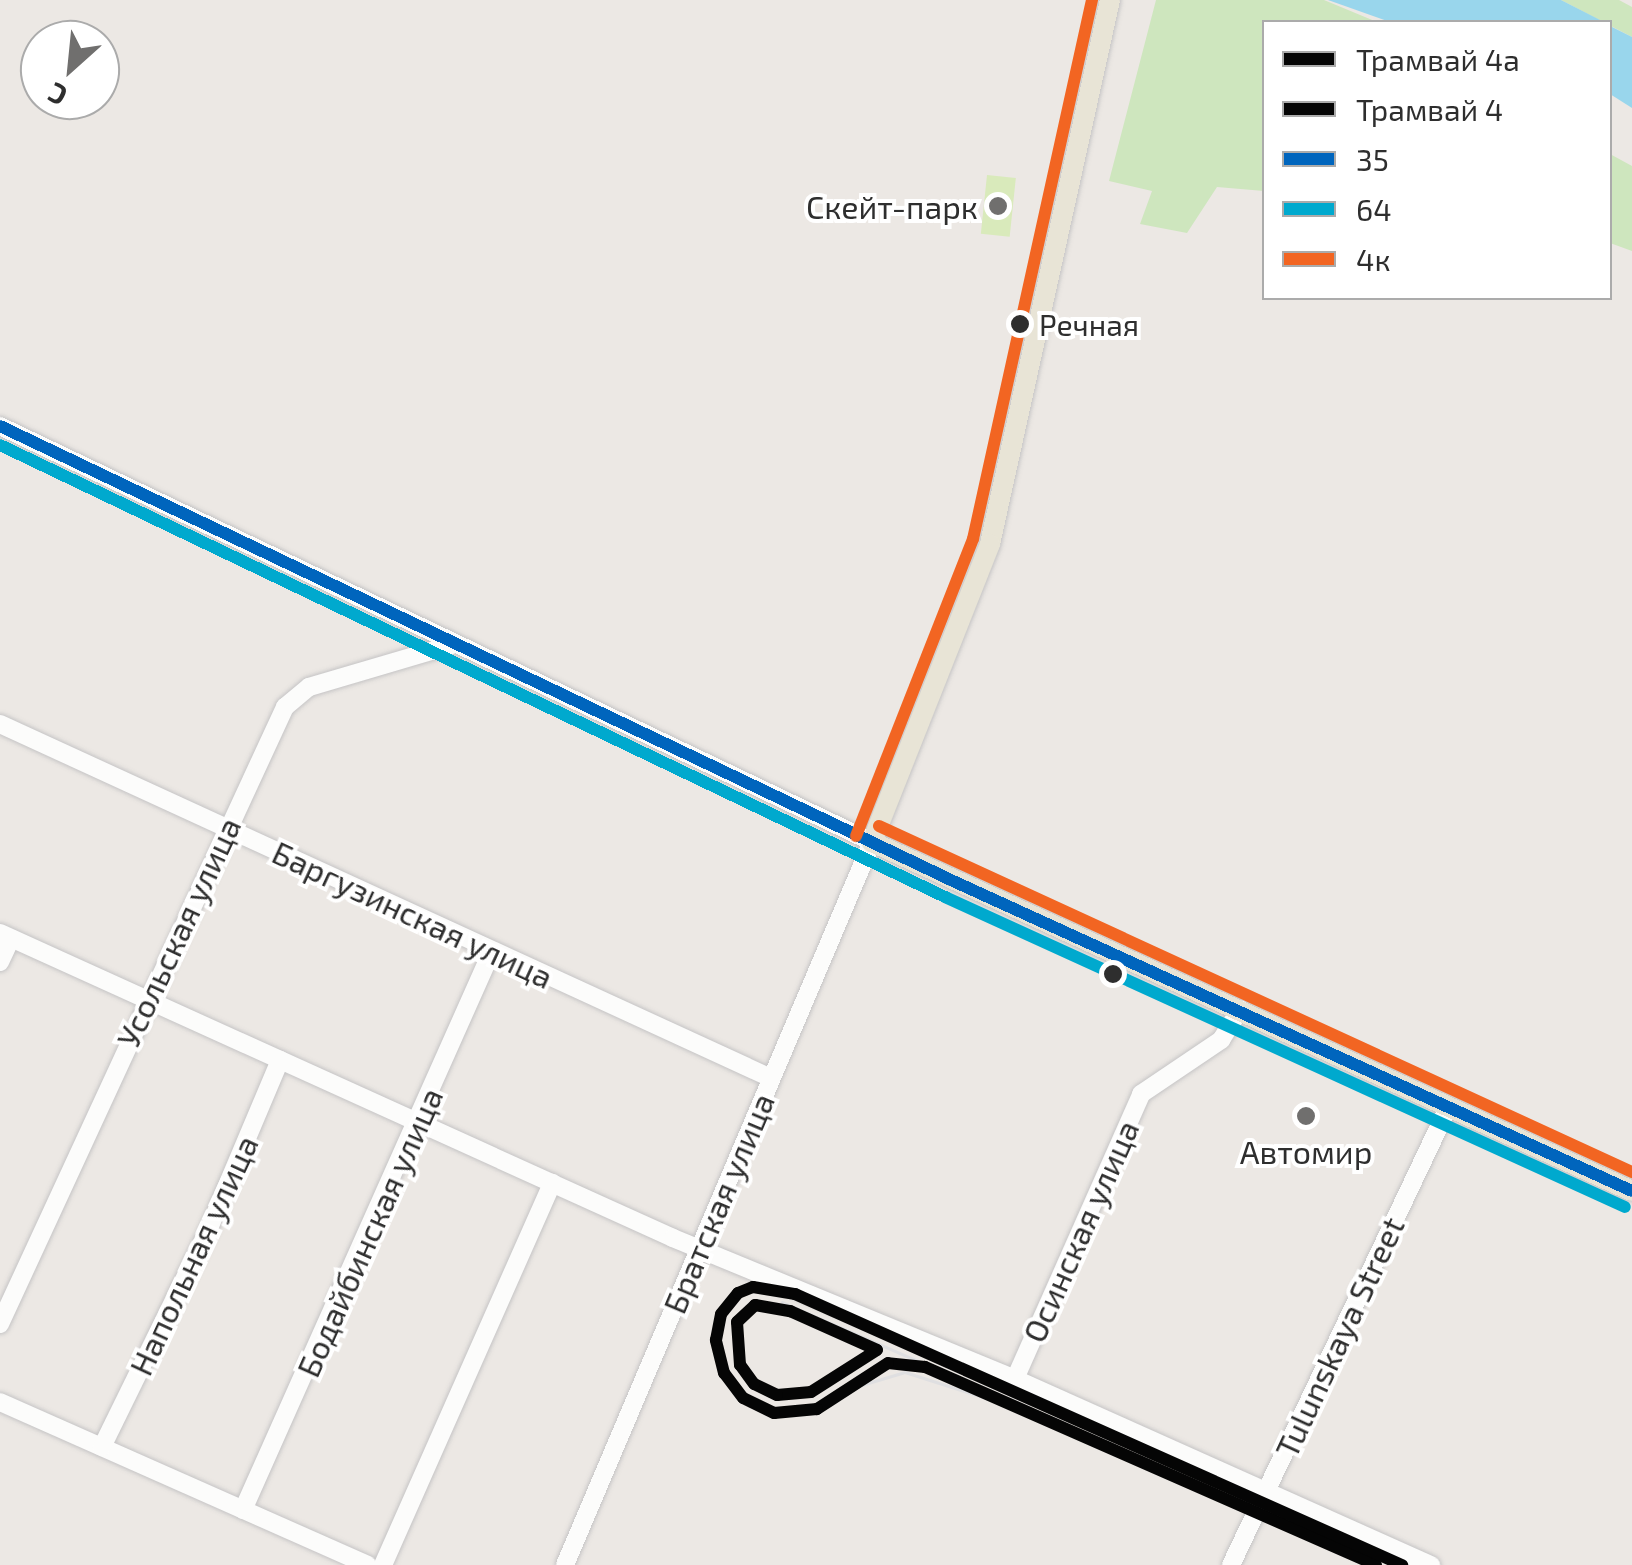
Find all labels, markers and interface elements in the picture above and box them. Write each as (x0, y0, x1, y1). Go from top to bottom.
north arrow (20, 20, 120, 120)
legend (1262, 20, 1612, 300)
text: Трамвай 4a (1356, 41, 1520, 77)
text: С (42, 76, 72, 114)
text: Трамвай 4 (1356, 91, 1503, 127)
text: 35 (1356, 141, 1389, 177)
place label: Скейт-парк (806, 187, 978, 225)
text: 64 (1356, 191, 1392, 227)
marker: Скейт-парк (987, 195, 1009, 217)
text: 4к (1356, 241, 1391, 277)
place label: Речная (1039, 306, 1139, 342)
marker: Речная (1010, 314, 1030, 334)
street label: Усольская улица (108, 811, 248, 1053)
street label: Баргузинская улица (267, 832, 559, 996)
unlabelled marker (1103, 964, 1123, 984)
street label: Бодайбинская улица (288, 1081, 450, 1383)
street label: Братская улица (654, 1087, 782, 1319)
marker: Автомир (1295, 1105, 1317, 1127)
street label: Осинская улица (1014, 1114, 1146, 1348)
street label: Напольная улица (121, 1129, 265, 1381)
place label: Автомир (1240, 1132, 1372, 1170)
street label: Tulunskaya Street (1266, 1211, 1412, 1463)

